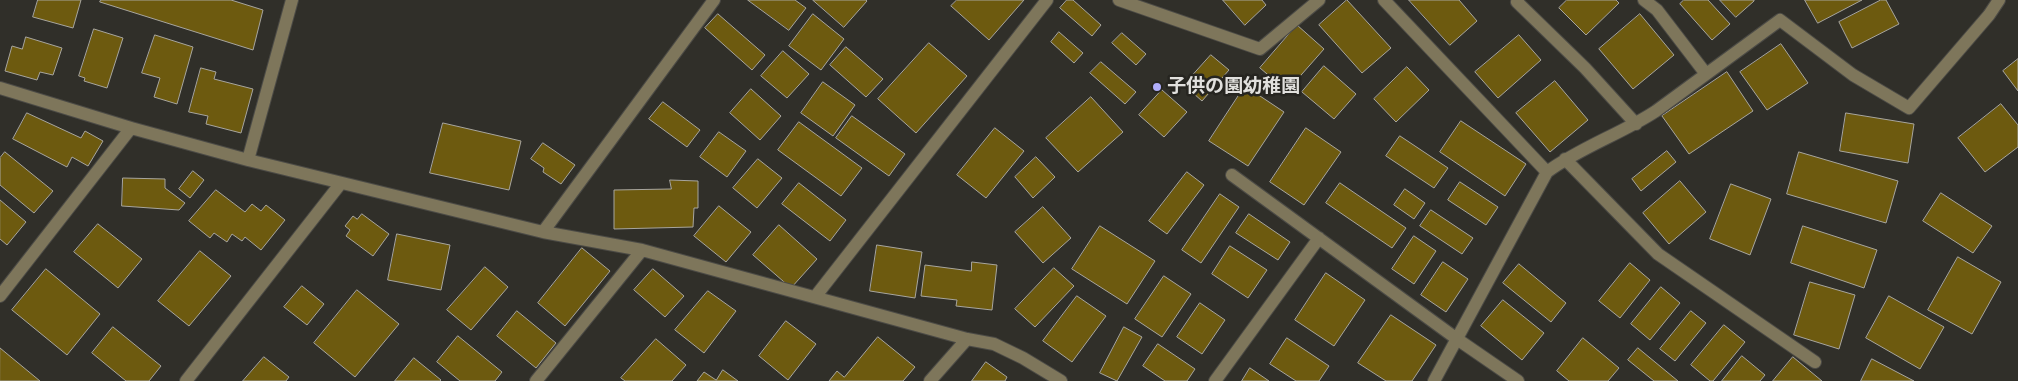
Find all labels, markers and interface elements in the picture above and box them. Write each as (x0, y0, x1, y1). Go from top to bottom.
place label: 子供の園幼稚園 (1167, 76, 1300, 98)
marker: 子供の園幼稚園 (1151, 81, 1163, 93)

